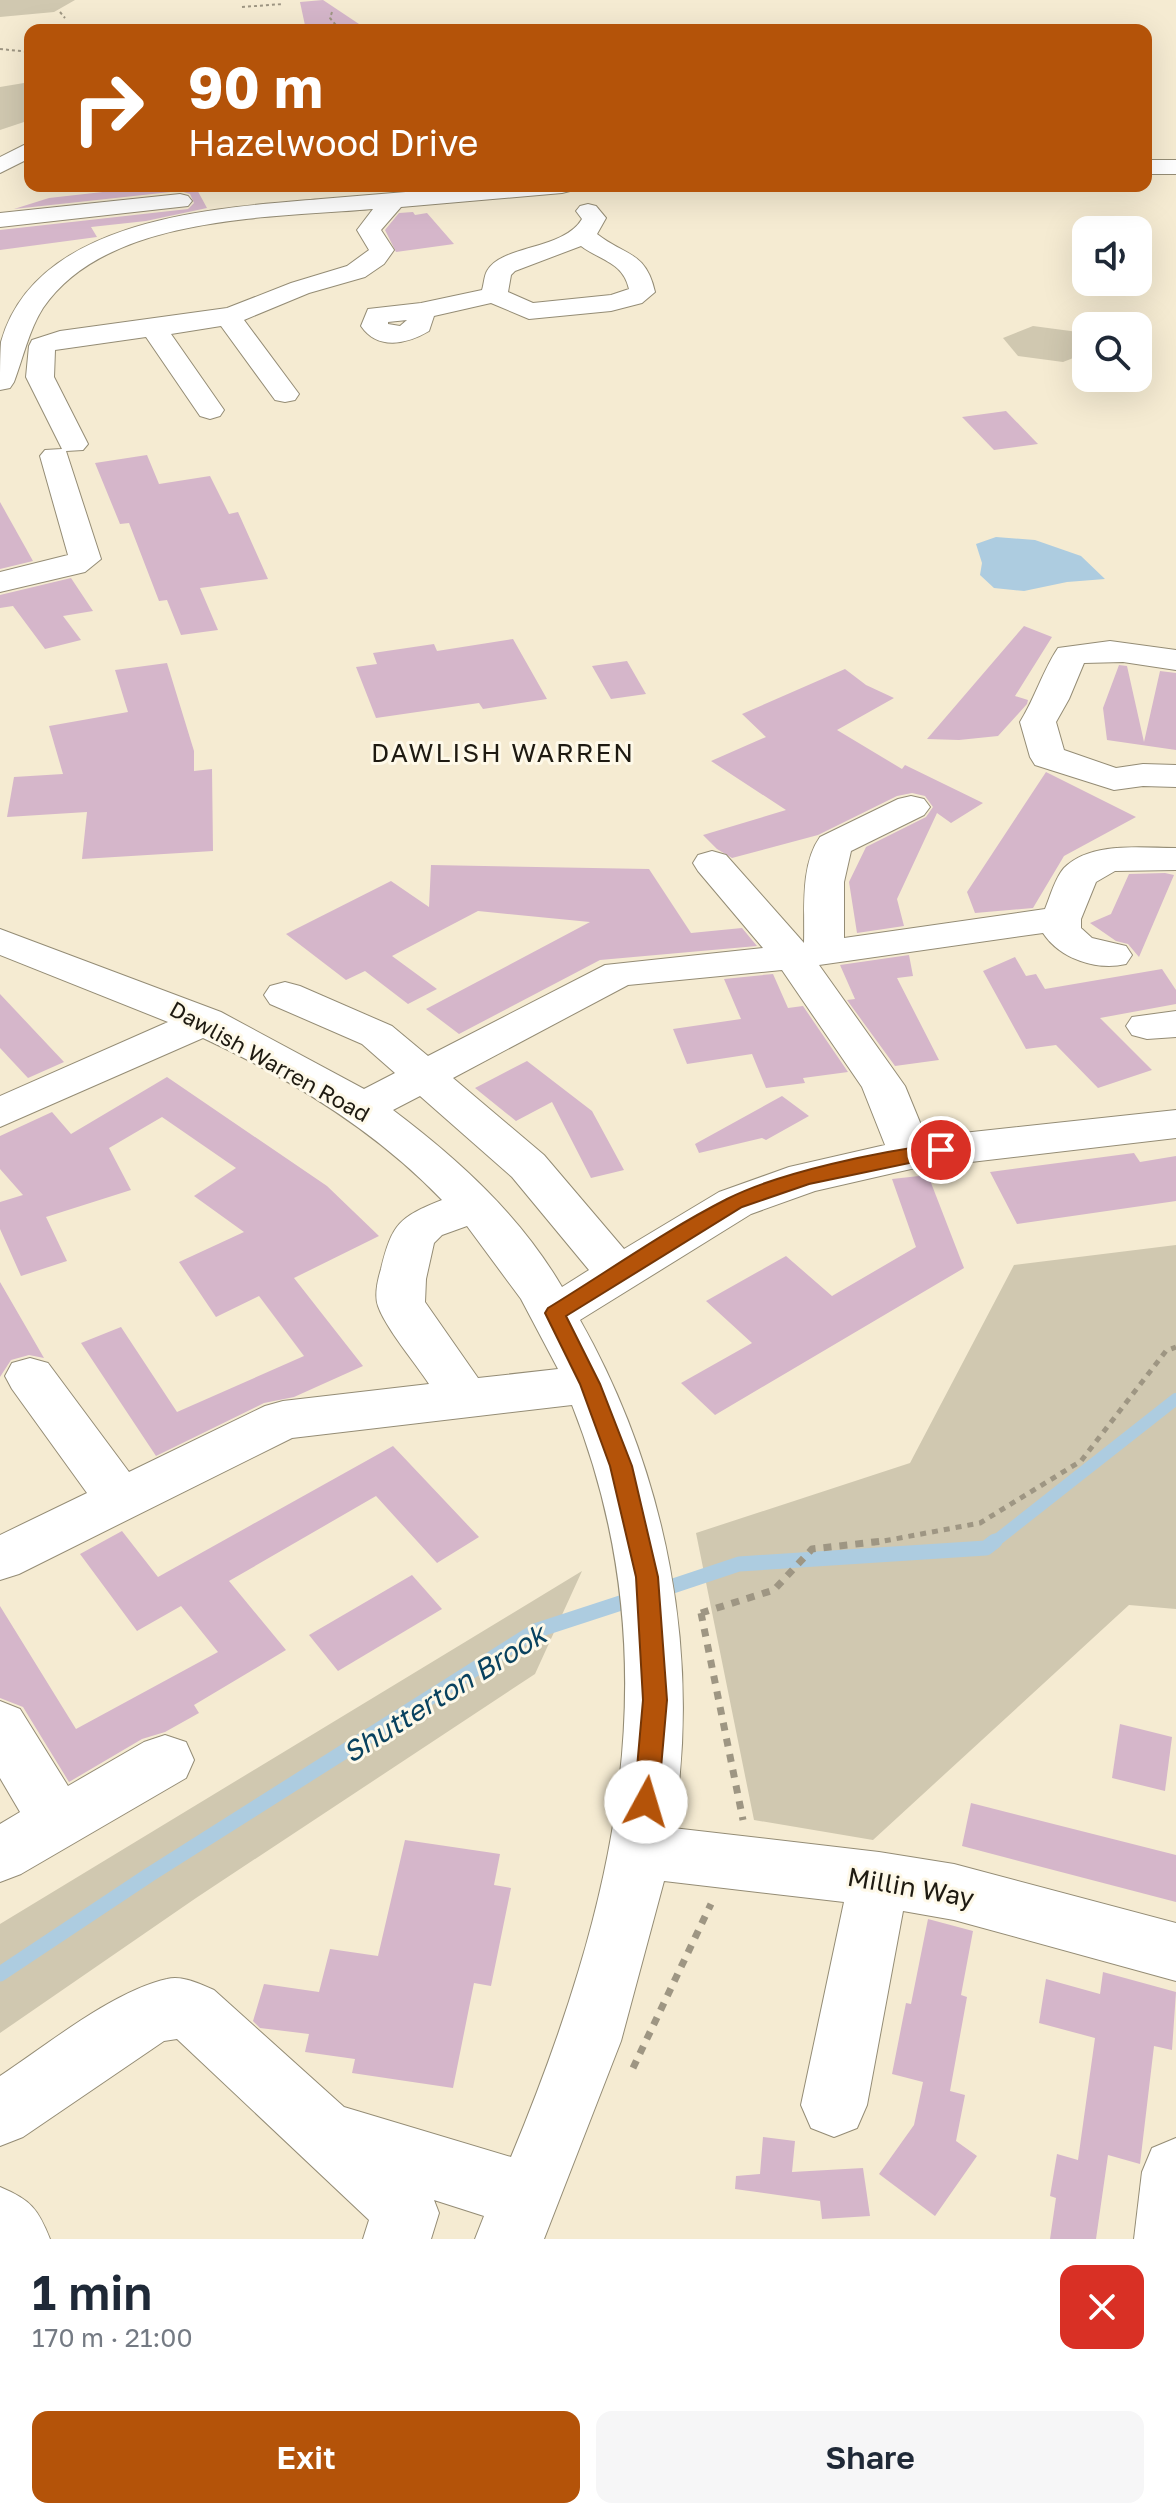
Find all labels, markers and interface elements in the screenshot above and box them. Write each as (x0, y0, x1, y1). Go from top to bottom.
text: 90 m (188, 53, 323, 120)
icon: right (56, 56, 160, 160)
text: Hazelwood Drive (188, 121, 478, 164)
map controls (1072, 216, 1152, 392)
button: sound (1072, 216, 1152, 296)
button: search (1072, 312, 1152, 392)
district label: DAWLISH WARREN (371, 737, 635, 768)
street label: Dawlish Warren Road (165, 995, 375, 1127)
pin (907, 1116, 975, 1184)
icon: arrive (919, 1128, 963, 1172)
water label: Shutterton Brook (336, 1616, 554, 1769)
position arrow (604, 1760, 688, 1844)
street label: Millin Way (845, 1861, 977, 1913)
text: 1 min (32, 2263, 152, 2321)
button: close (1060, 2265, 1144, 2349)
text: 170 m · 21:00 (32, 2322, 193, 2353)
button: Exit (32, 2411, 580, 2503)
button: Share (596, 2411, 1144, 2503)

